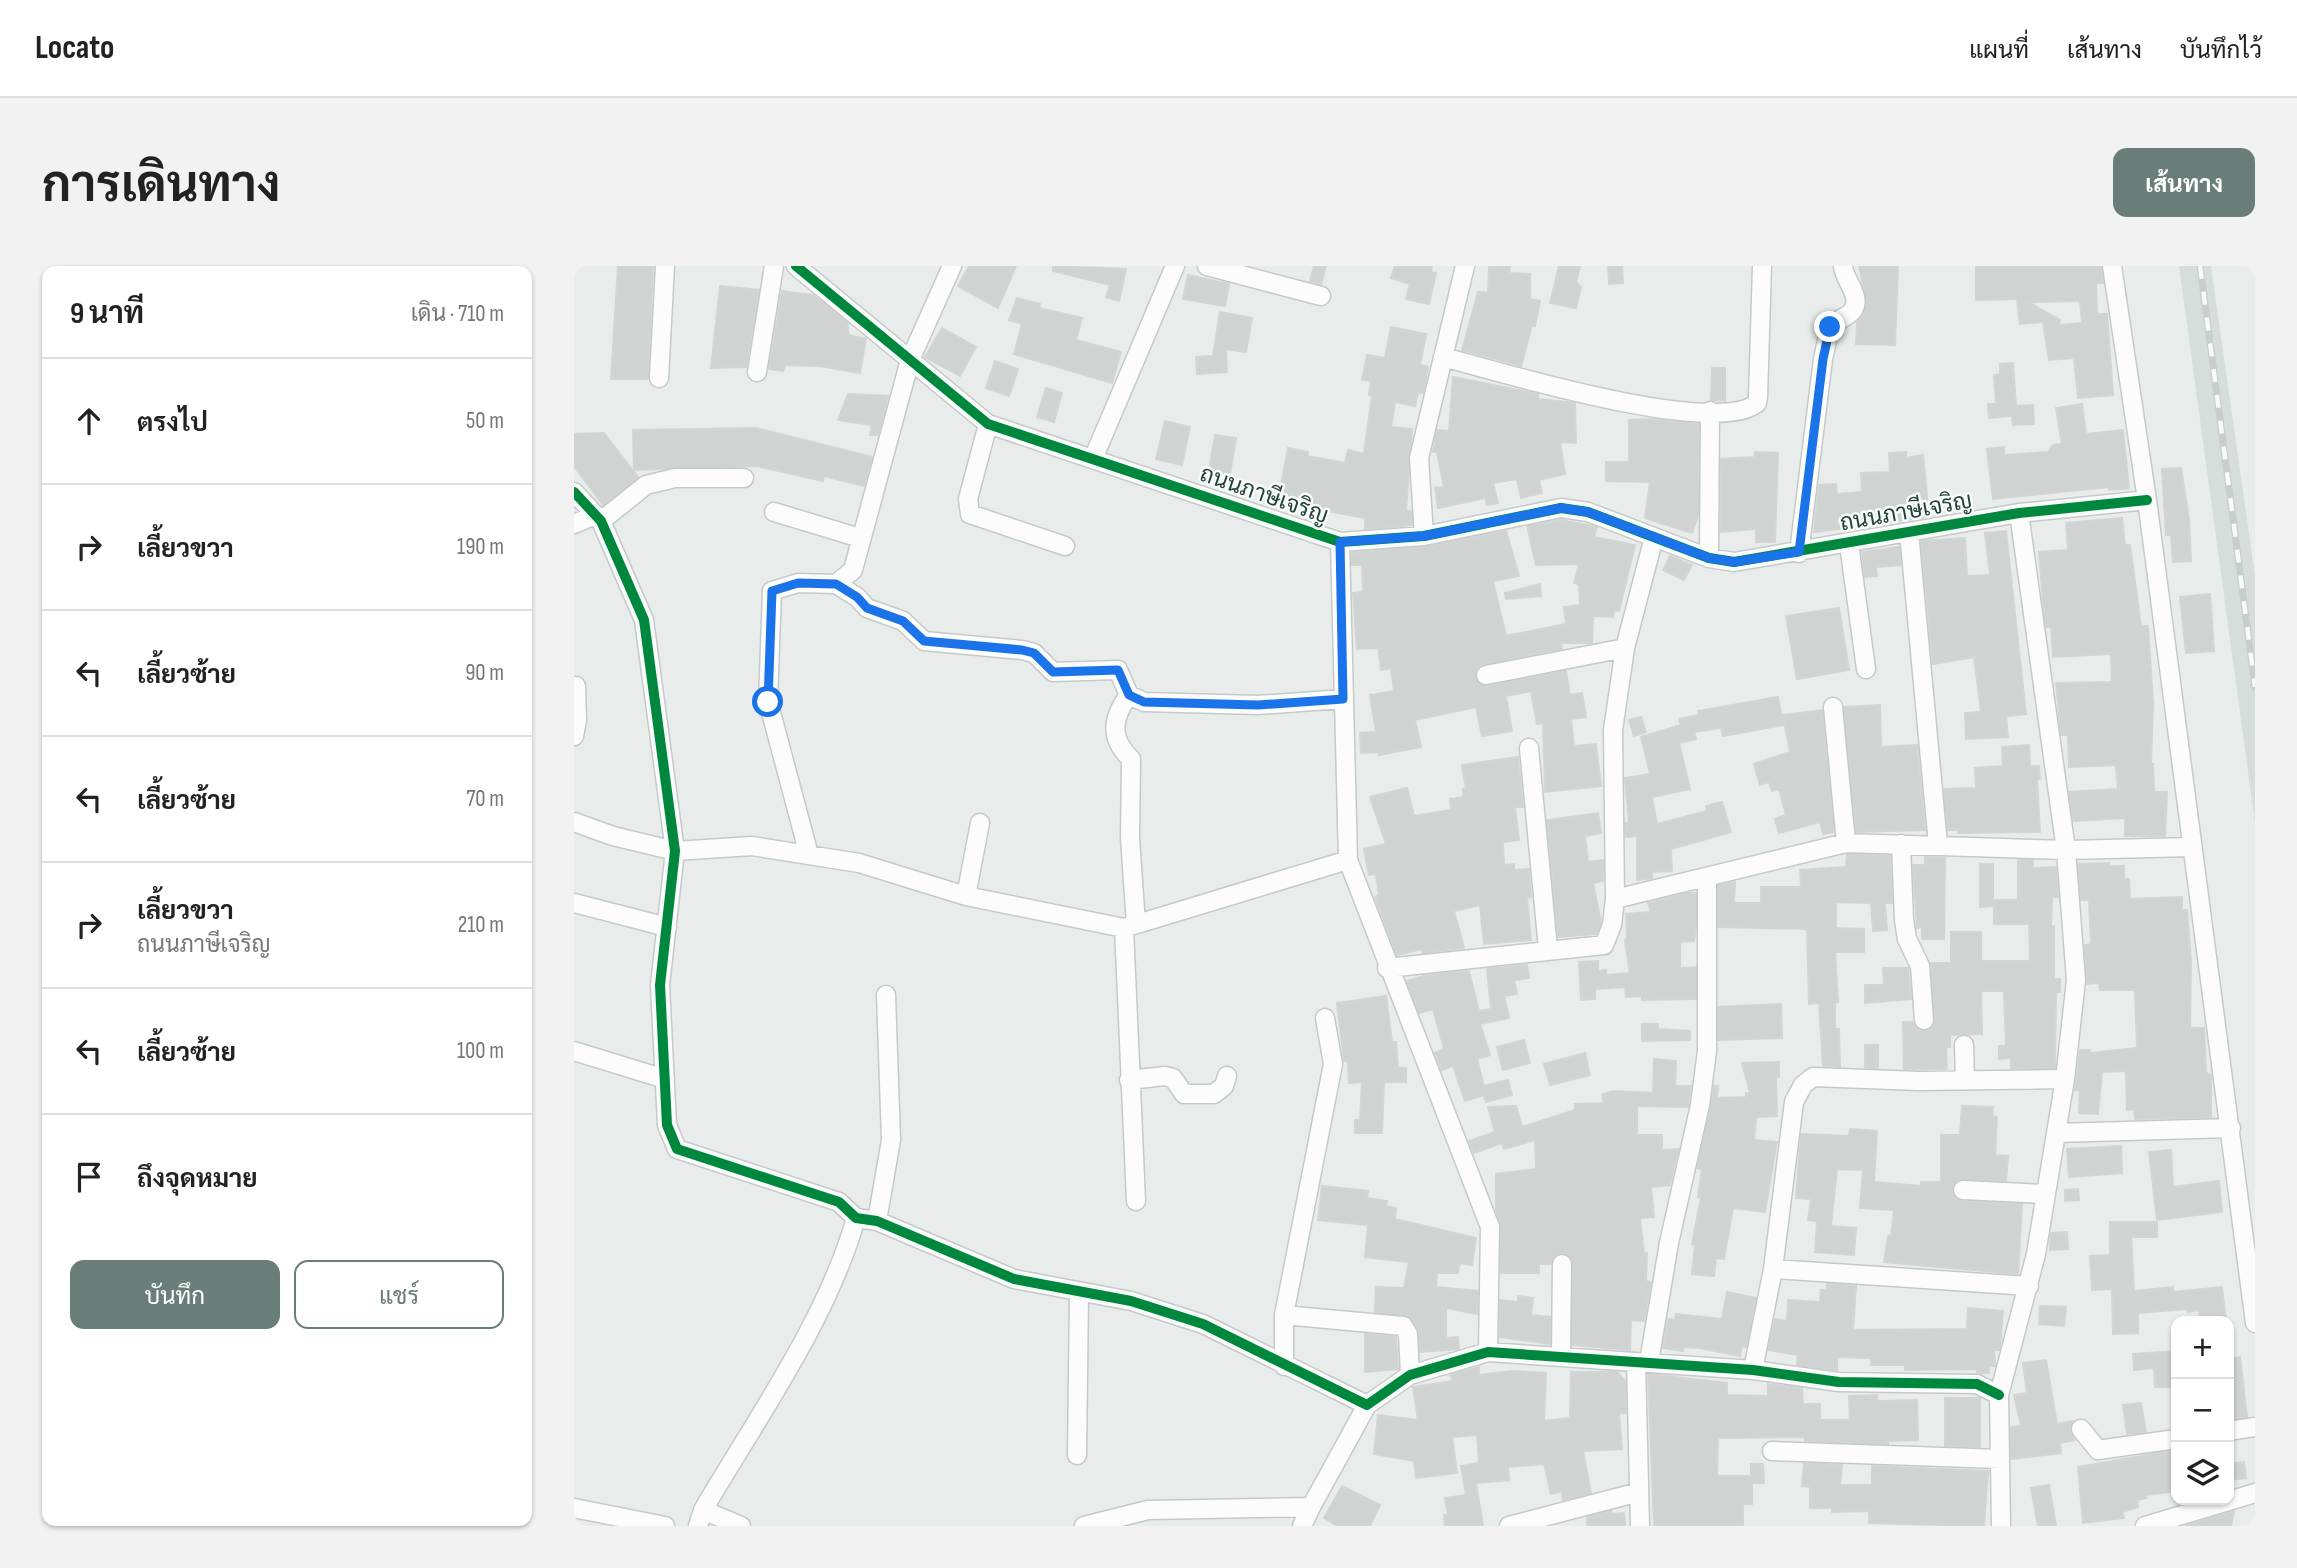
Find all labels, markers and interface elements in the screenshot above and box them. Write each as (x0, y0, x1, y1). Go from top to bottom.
text: Locato (35, 28, 114, 68)
text: แผนที่ (1969, 36, 2029, 65)
text: เส้นทาง (2067, 36, 2142, 65)
text: บันทึกไว้ (2180, 36, 2262, 65)
button: เส้นทาง (2113, 148, 2255, 217)
text: การเดินทาง (42, 157, 280, 216)
text: 9 นาที (70, 296, 144, 332)
text: เดิน · 710 m (411, 300, 504, 328)
route end (1814, 311, 1845, 342)
icon: ahead (70, 402, 108, 440)
text: 50 m (466, 407, 504, 435)
text: ตรงไป (137, 408, 208, 439)
street label: ถนนภาษีเจริญ (1196, 458, 1332, 530)
street label: ถนนภาษีเจริญ (1837, 485, 1974, 537)
icon: right (70, 528, 108, 566)
text: 190 m (457, 533, 504, 561)
text: เลี้ยวขวา (137, 534, 234, 565)
icon: left (70, 654, 108, 692)
text: 90 m (465, 659, 504, 687)
text: เลี้ยวซ้าย (137, 660, 236, 691)
route start (752, 686, 783, 717)
icon: left (70, 780, 108, 818)
text: 70 m (466, 785, 504, 813)
text: เลี้ยวซ้าย (137, 786, 236, 817)
text: เลี้ยวขวา (137, 896, 234, 927)
icon: right (70, 906, 108, 944)
text: 210 m (458, 911, 504, 939)
text: ถนนภาษีเจริญ (137, 931, 271, 959)
icon: left (70, 1032, 108, 1070)
text: 100 m (457, 1037, 504, 1065)
text: เลี้ยวซ้าย (137, 1038, 236, 1069)
icon: arrive (70, 1158, 108, 1196)
text: ถึงจุดหมาย (137, 1164, 258, 1195)
button: บันทึก (70, 1260, 280, 1329)
button: แชร์ (294, 1260, 504, 1329)
map controls (2171, 1316, 2234, 1505)
button: + (2171, 1316, 2234, 1379)
button: − (2171, 1379, 2234, 1442)
button: layers (2171, 1442, 2234, 1505)

